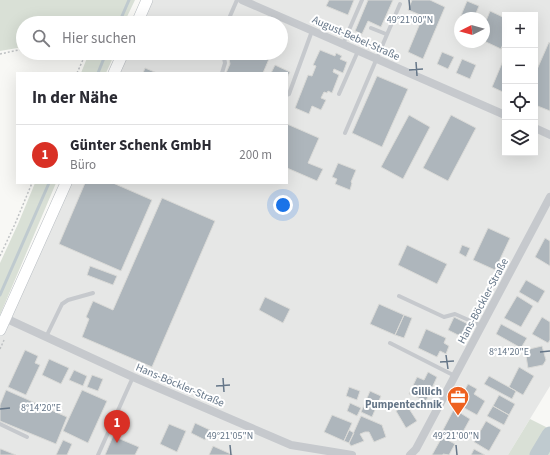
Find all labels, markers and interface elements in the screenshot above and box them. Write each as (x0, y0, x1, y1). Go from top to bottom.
street label: August-Bebel-Straße (310, 12, 403, 64)
north arrow (454, 12, 490, 48)
map controls (502, 12, 538, 156)
button: + (502, 12, 538, 48)
text: 49°21'00"N (387, 13, 433, 27)
search box (16, 16, 288, 60)
icon: search (30, 27, 52, 49)
text: Hier suchen (62, 28, 136, 49)
button: − (502, 48, 538, 84)
button: locate (502, 84, 538, 120)
text: In der Nähe (32, 86, 118, 110)
button: layers (502, 120, 538, 156)
text: Günter Schenk GmbH (70, 135, 212, 156)
text: 1 (42, 146, 48, 164)
text: 200 m (239, 146, 272, 164)
text: Büro (70, 156, 96, 174)
your location (273, 195, 293, 215)
street label: Hans-Böckler-Straße (454, 255, 512, 346)
text: 8°14'20"E (489, 345, 529, 359)
street label: Hans-Böckler-Straße (133, 360, 227, 411)
place label: Gillich Pumpentechnik (365, 384, 442, 412)
office icon: Gillich Pumpentechnik (445, 384, 471, 417)
text: 8°14'20"E (21, 401, 61, 415)
pin: 1 (104, 410, 130, 443)
text: 49°21'05"N (207, 429, 253, 443)
text: 49°21'00"N (433, 429, 479, 443)

